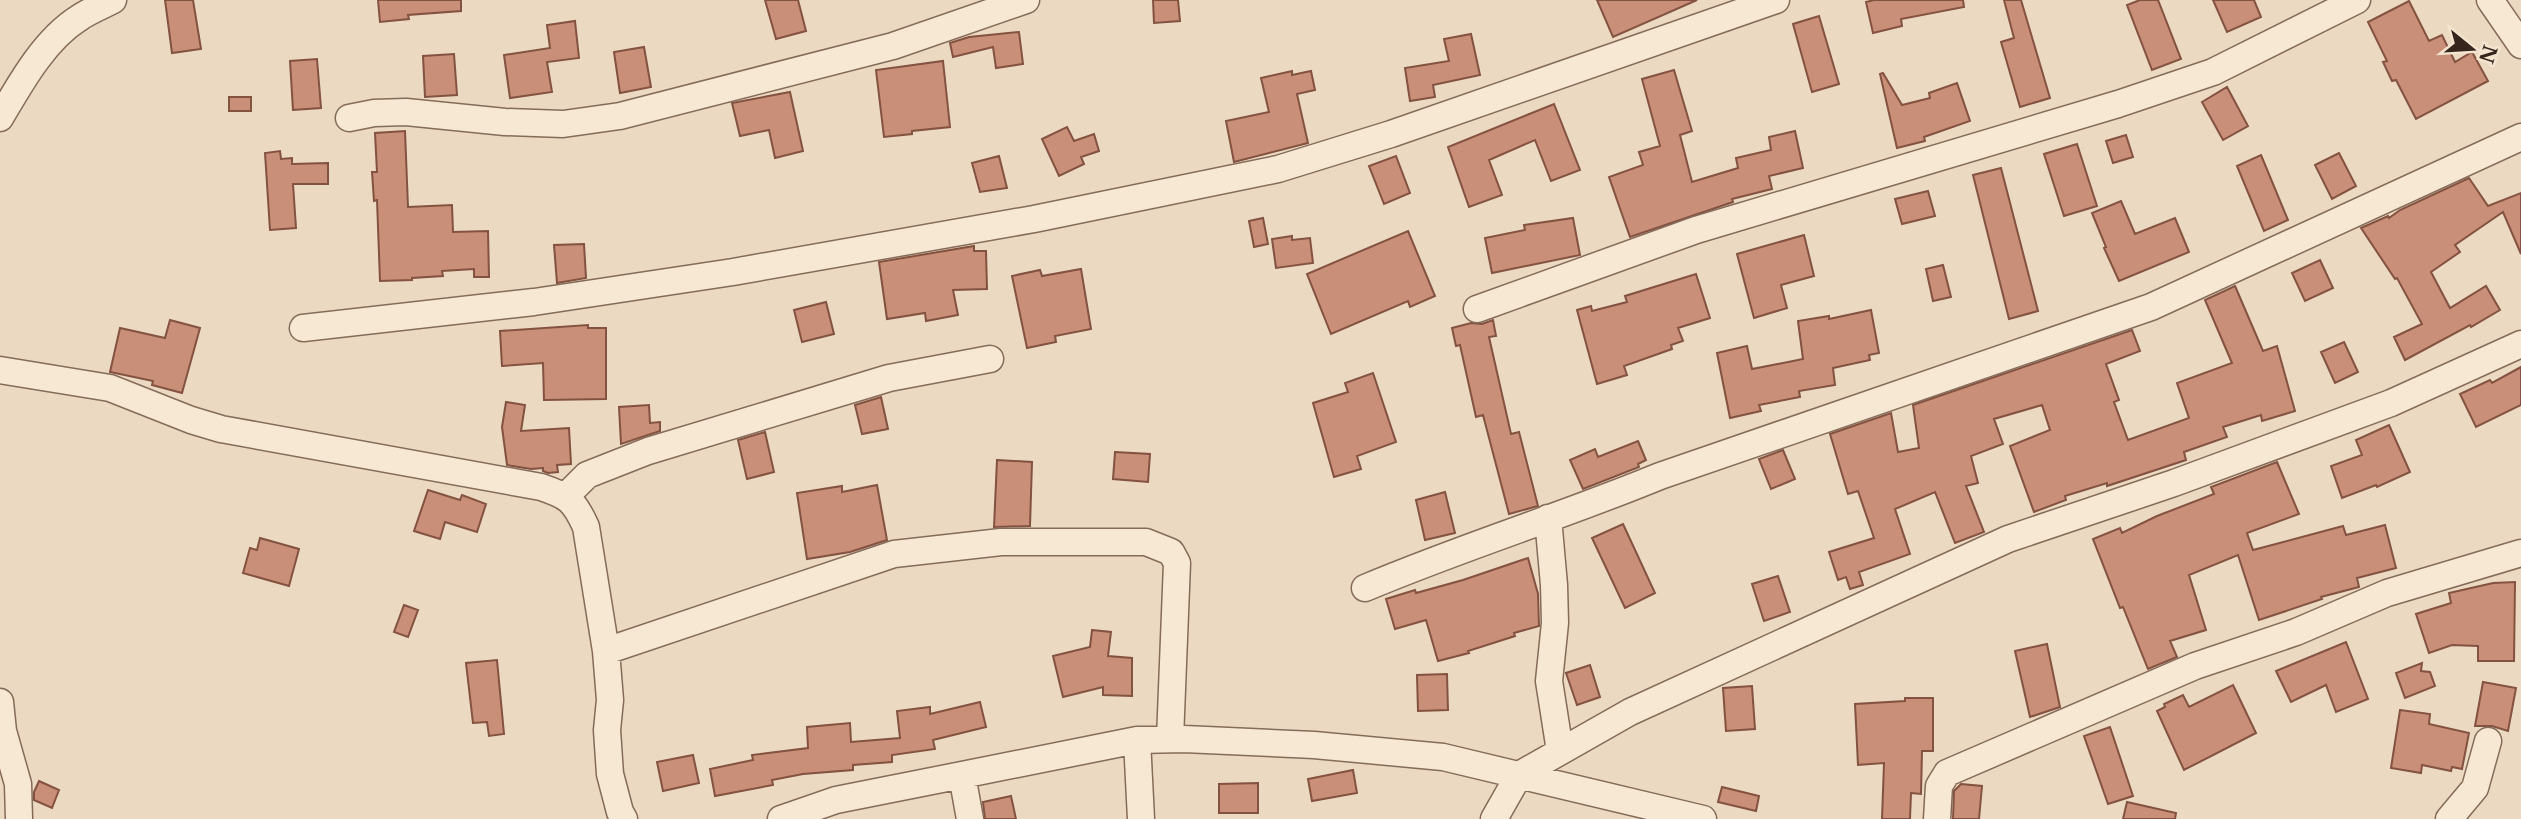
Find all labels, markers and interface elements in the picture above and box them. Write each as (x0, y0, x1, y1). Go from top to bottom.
north arrow (2437, 14, 2507, 84)
text: N (2474, 42, 2501, 66)

